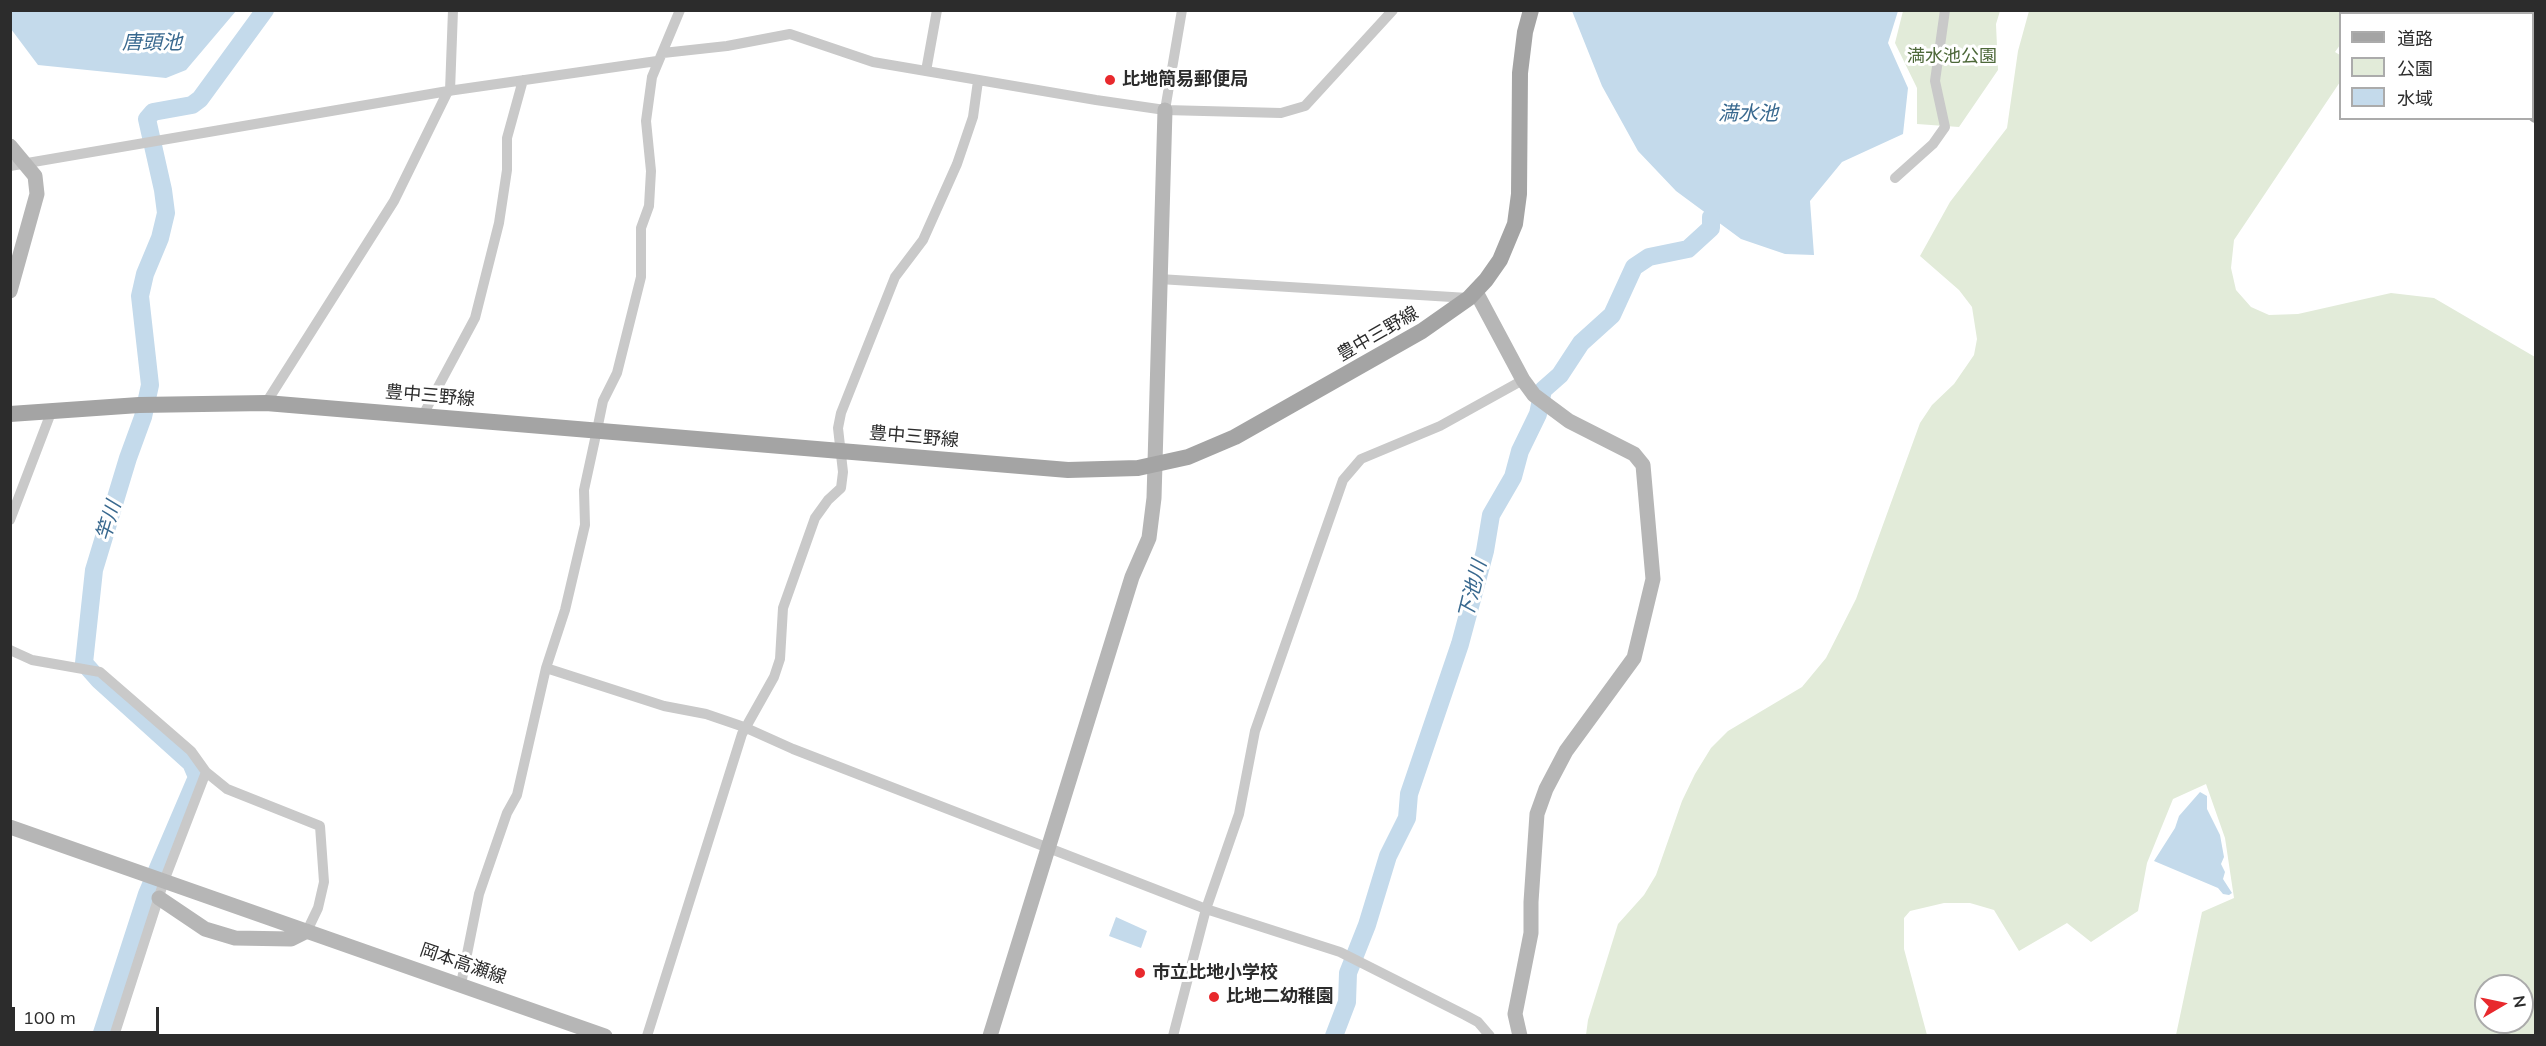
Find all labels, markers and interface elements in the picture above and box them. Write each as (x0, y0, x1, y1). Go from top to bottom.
legend (2339, 12, 2534, 120)
text: 道路 (2397, 27, 2433, 50)
water label: 唐頭池 (122, 31, 182, 55)
park label: 満水池公園 (1907, 46, 1997, 68)
text: 公園 (2397, 57, 2433, 80)
place label: 比地簡易郵便局 (1122, 69, 1248, 91)
marker: 比地簡易郵便局 (1103, 73, 1117, 87)
text: 水域 (2397, 87, 2433, 110)
water label: 満水池 (1718, 102, 1778, 126)
street label: 豊中三野線 (1334, 302, 1422, 366)
street label: 豊中三野線 (384, 381, 476, 411)
street label: 豊中三野線 (868, 422, 960, 452)
water label: 竿川 (92, 498, 126, 544)
water label: 下池川 (1454, 558, 1492, 622)
street label: 岡本高瀬線 (417, 939, 509, 989)
place label: 市立比地小学校 (1152, 962, 1278, 984)
marker: 市立比地小学校 (1133, 966, 1147, 980)
north arrow (2474, 974, 2534, 1034)
place label: 比地二幼稚園 (1226, 986, 1334, 1008)
marker: 比地二幼稚園 (1207, 990, 1221, 1004)
text: N (2509, 994, 2531, 1009)
scale bar (15, 995, 162, 1033)
text: 100 m (23, 1006, 76, 1029)

